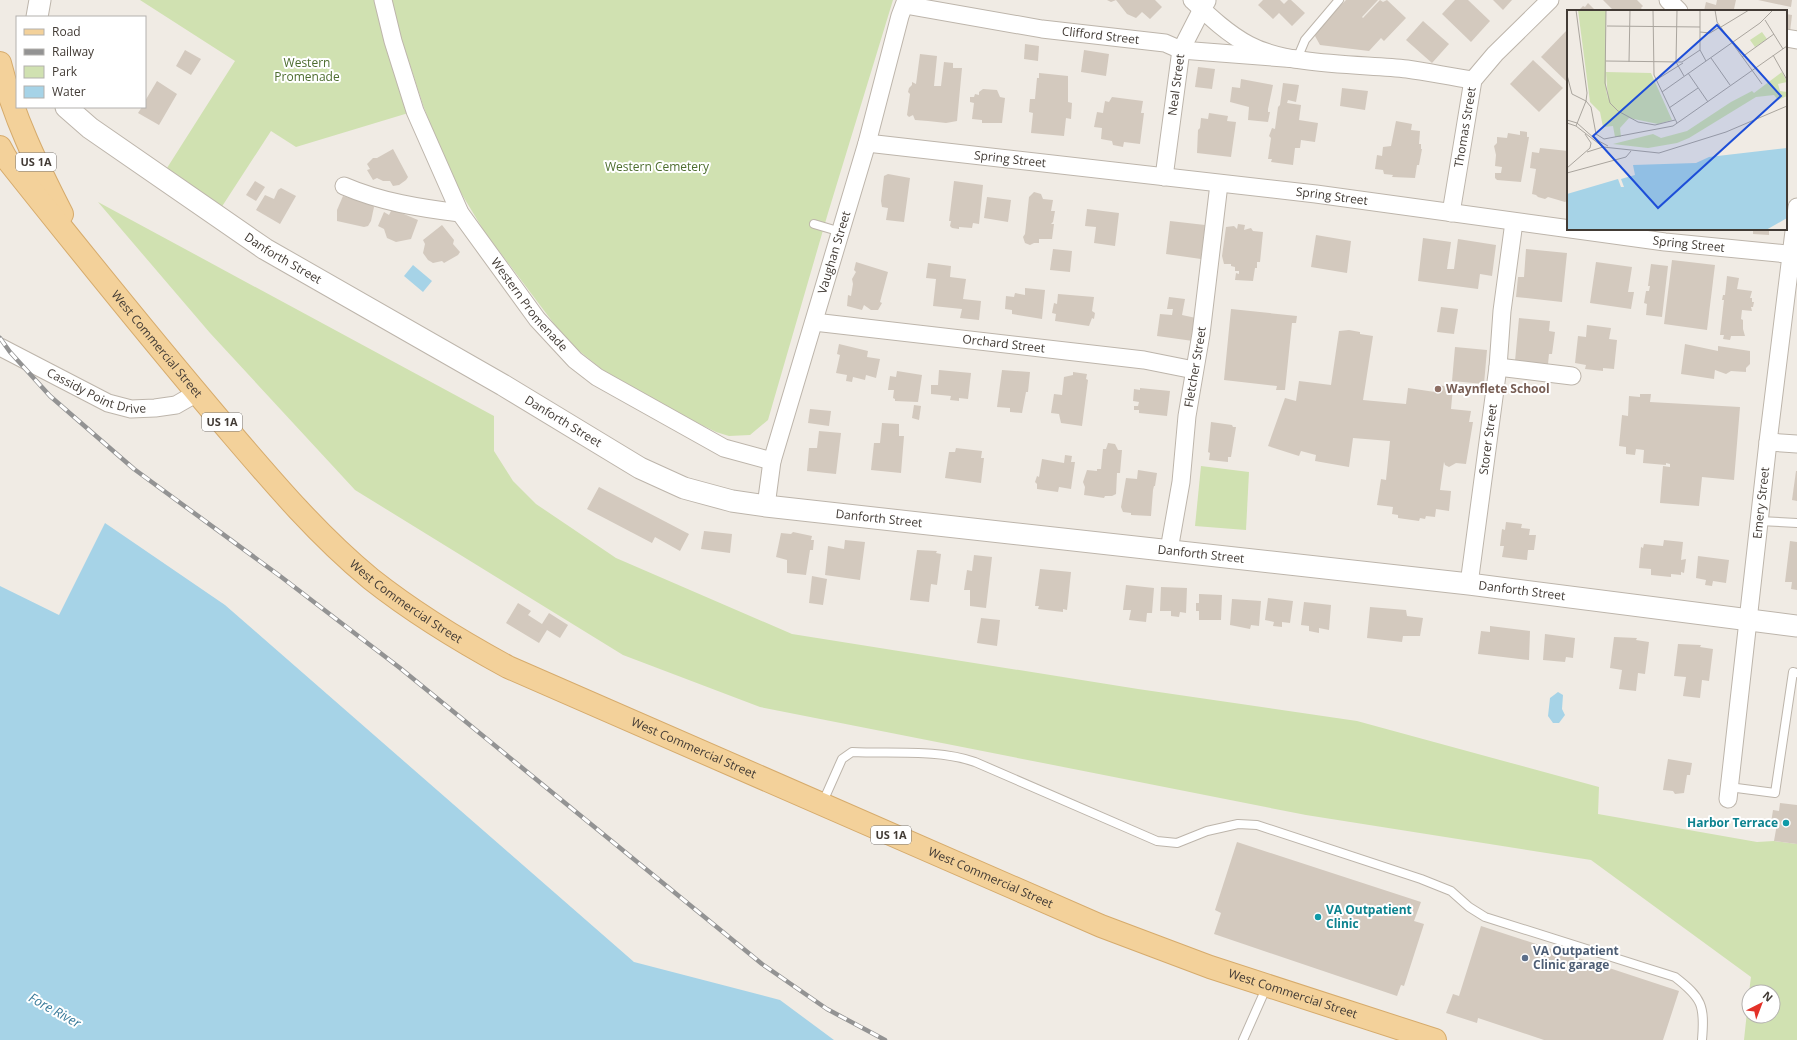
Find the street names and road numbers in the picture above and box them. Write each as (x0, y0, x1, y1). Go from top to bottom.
street label: Clifford Street (1061, 22, 1140, 48)
street label: Neal Street (1163, 53, 1188, 117)
street label: Thomas Street (1450, 86, 1480, 169)
street label: Spring Street (973, 146, 1047, 171)
road number: US 1A (16, 153, 56, 171)
street label: Spring Street (1295, 183, 1369, 209)
street label: Vaughan Street (813, 209, 854, 296)
street label: Danforth Street (241, 228, 325, 288)
street label: Spring Street (1652, 231, 1726, 256)
street label: Western Promenade (487, 254, 572, 355)
street label: West Commercial Street (108, 286, 206, 401)
street label: Fletcher Street (1180, 326, 1210, 409)
street label: Orchard Street (962, 330, 1046, 357)
street label: Cassidy Point Drive (44, 364, 147, 417)
street label: Danforth Street (522, 391, 605, 451)
street label: Storer Street (1475, 403, 1501, 476)
road number: US 1A (202, 413, 242, 431)
street label: Emery Street (1748, 466, 1773, 540)
street label: Danforth Street (835, 505, 923, 531)
street label: Danforth Street (1157, 541, 1245, 567)
street label: West Commercial Street (346, 555, 466, 647)
street label: Danforth Street (1478, 576, 1566, 604)
street label: West Commercial Street (629, 713, 759, 782)
road number: US 1A (871, 826, 911, 844)
street label: West Commercial Street (926, 843, 1056, 912)
street label: West Commercial Street (1226, 964, 1360, 1022)

